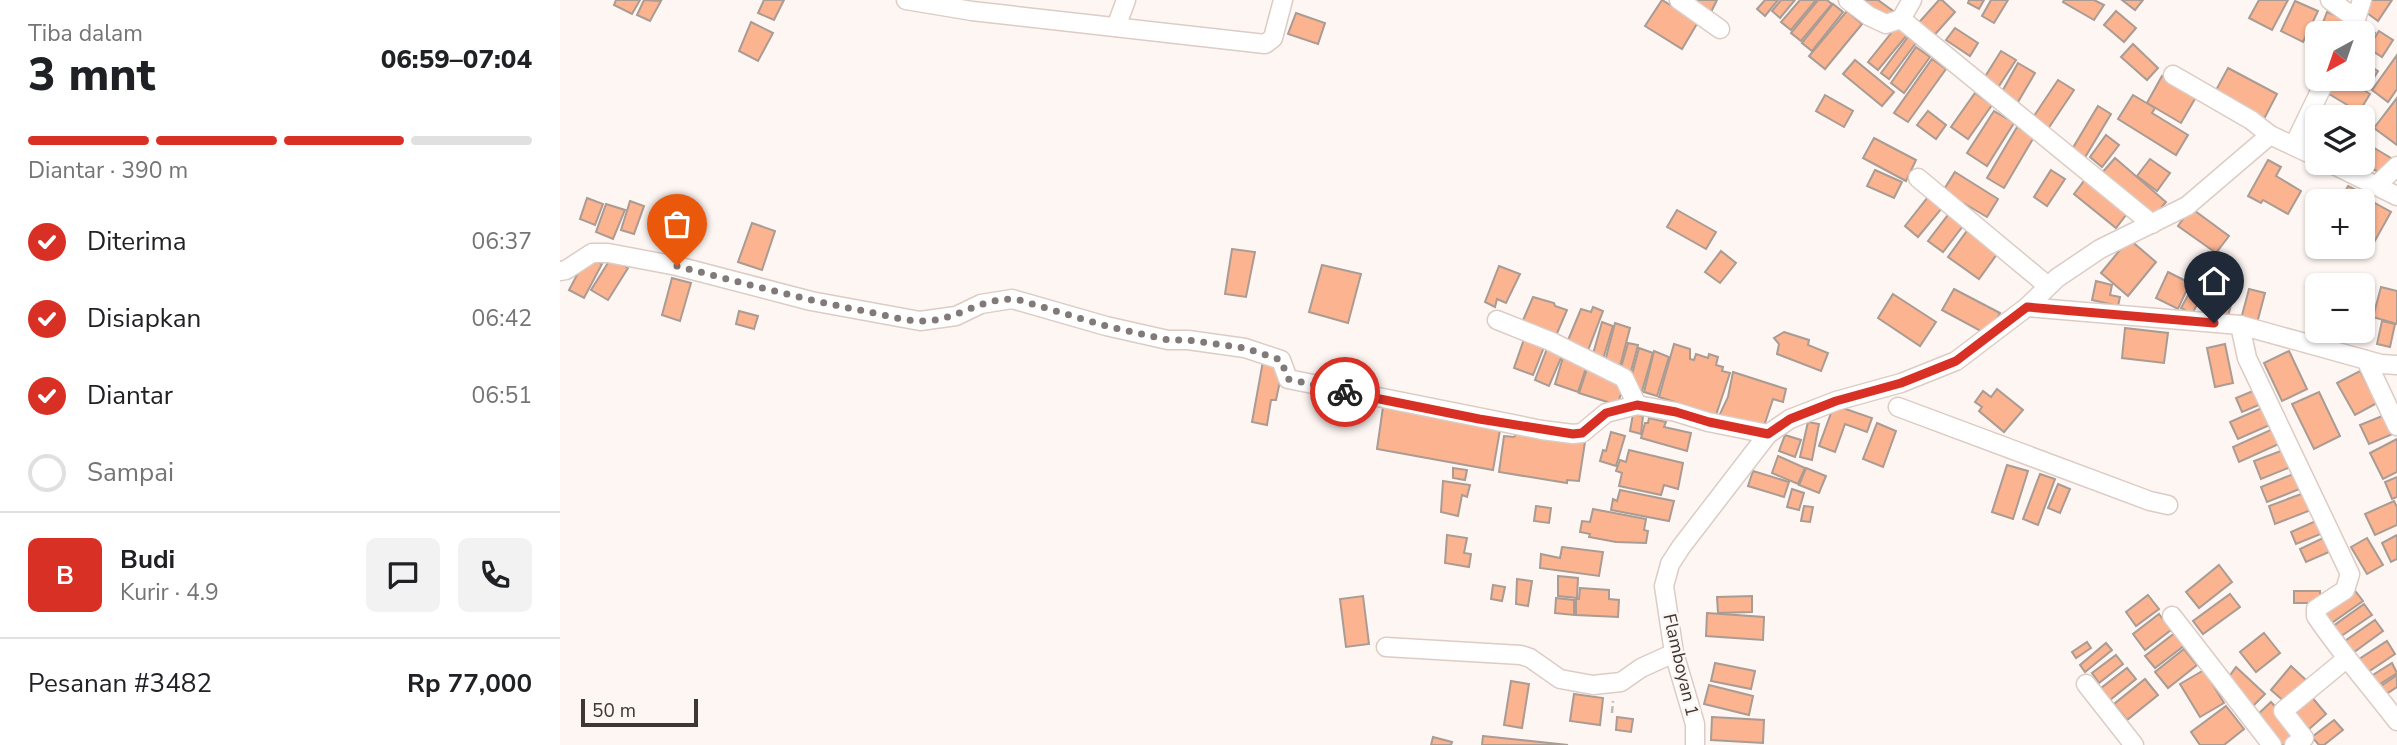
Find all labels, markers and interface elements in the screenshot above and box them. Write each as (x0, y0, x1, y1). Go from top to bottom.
text: Tiba dalam (28, 18, 143, 49)
north arrow (2305, 21, 2375, 91)
map controls (2305, 21, 2375, 343)
text: 06:59–07:04 (381, 42, 532, 77)
text: 3 mnt (28, 43, 155, 106)
button: layers (2305, 105, 2375, 175)
text: Diantar · 390 m (28, 155, 188, 186)
button: + (2305, 189, 2375, 259)
pin (647, 194, 707, 266)
icon: bag (658, 205, 696, 243)
icon: check (28, 223, 66, 261)
text: Diterima (87, 224, 187, 259)
text: 06:37 (472, 226, 532, 257)
pin (2184, 251, 2244, 323)
icon: home (2195, 262, 2233, 300)
button: − (2305, 273, 2375, 343)
icon: check (28, 300, 66, 338)
text: Disiapkan (87, 301, 201, 336)
text: 06:42 (472, 303, 532, 334)
courier (1310, 357, 1380, 427)
icon: bike (1326, 373, 1364, 411)
icon: check (28, 377, 66, 415)
text: Diantar (87, 378, 173, 413)
text: 06:51 (472, 380, 532, 411)
text: Sampai (87, 455, 174, 490)
button: chat (366, 538, 440, 612)
button: phone (458, 538, 532, 612)
text: Budi (120, 542, 175, 577)
text: B (56, 558, 74, 593)
text: Kurir · 4.9 (120, 577, 219, 608)
street label: Flamboyan 1 (1658, 611, 1704, 719)
text: Pesanan #3482 (28, 666, 212, 701)
text: Rp 77,000 (407, 666, 532, 701)
scale bar (581, 696, 698, 728)
text: 50 m (592, 698, 636, 724)

